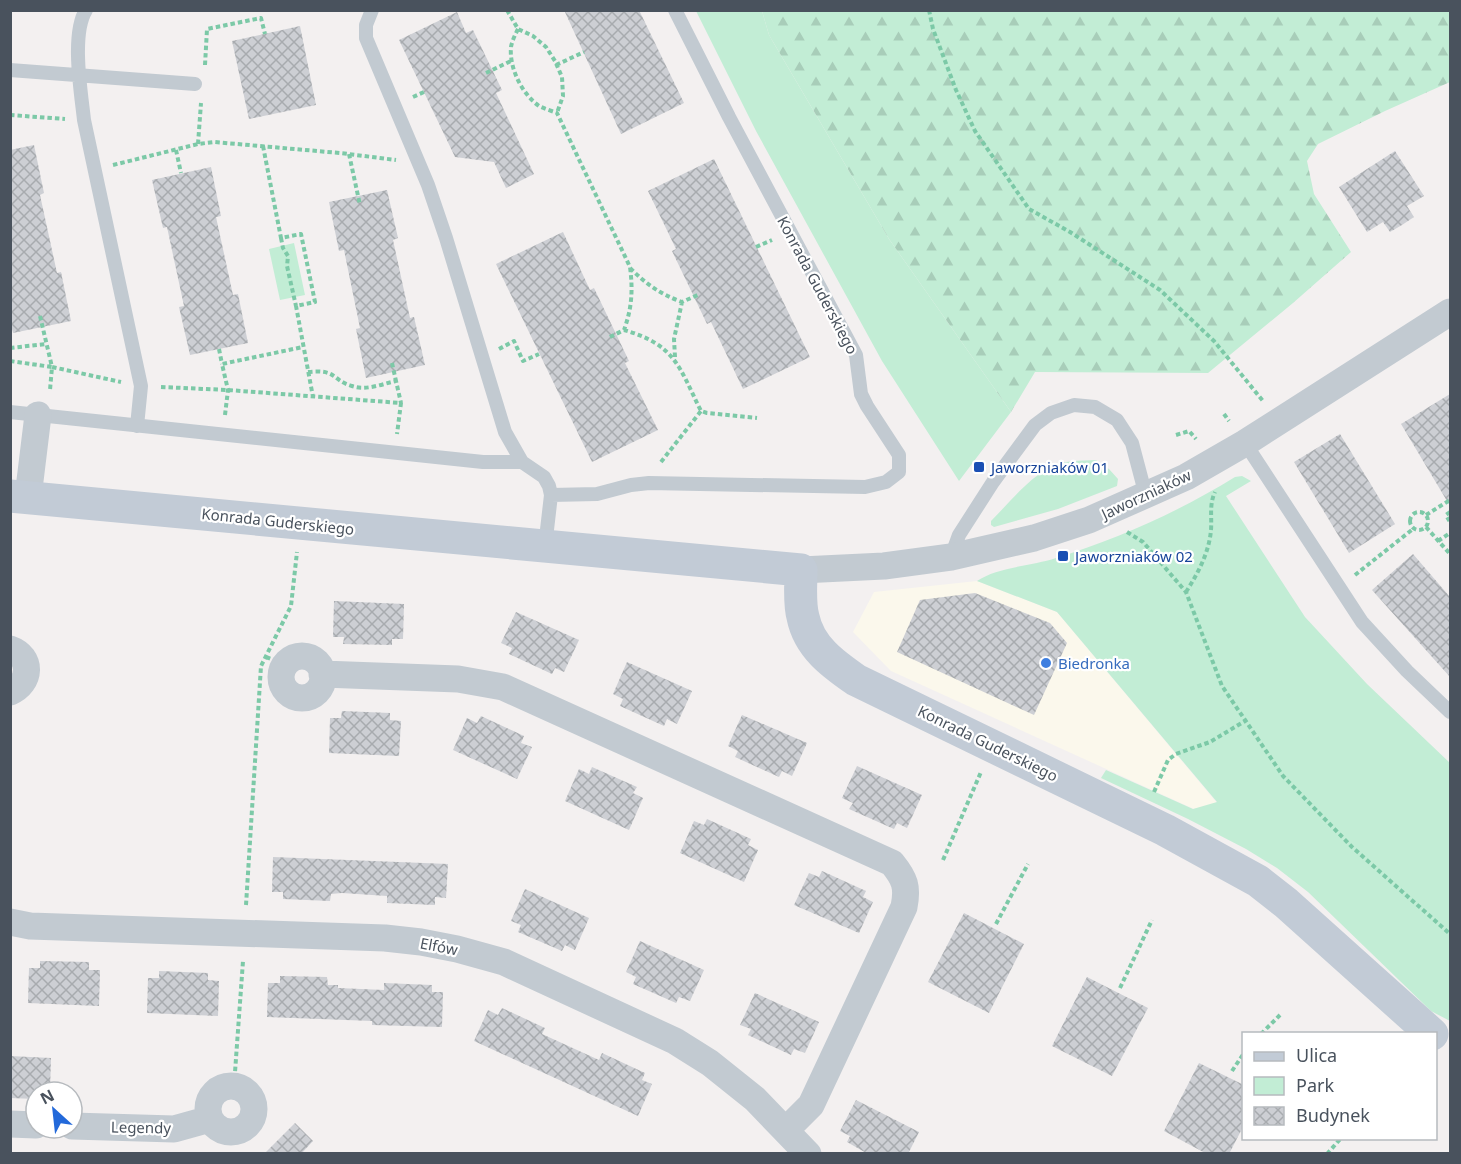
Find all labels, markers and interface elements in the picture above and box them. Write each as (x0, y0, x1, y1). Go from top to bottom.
street label: Konrada Guderskiego (773, 213, 863, 357)
place label: Jaworzniaków 01 (989, 457, 1109, 477)
marker: Jaworzniaków 01 (972, 460, 986, 474)
street label: Jaworzniaków (1096, 464, 1194, 524)
street label: Konrada Guderskiego (201, 503, 355, 539)
place label: Jaworzniaków 02 (1073, 546, 1193, 566)
marker: Jaworzniaków 02 (1056, 549, 1070, 563)
place label: Biedronka (1058, 653, 1130, 673)
marker: Biedronka (1039, 656, 1053, 670)
street label: Konrada Guderskiego (915, 700, 1061, 786)
street label: Elfów (418, 933, 460, 959)
legend (1242, 1032, 1437, 1140)
text: Ulica (1296, 1043, 1337, 1067)
text: Park (1296, 1073, 1334, 1097)
north arrow (24, 1080, 84, 1140)
text: N (36, 1084, 58, 1109)
text: Budynek (1296, 1103, 1370, 1127)
street label: Legendy (111, 1116, 172, 1138)

